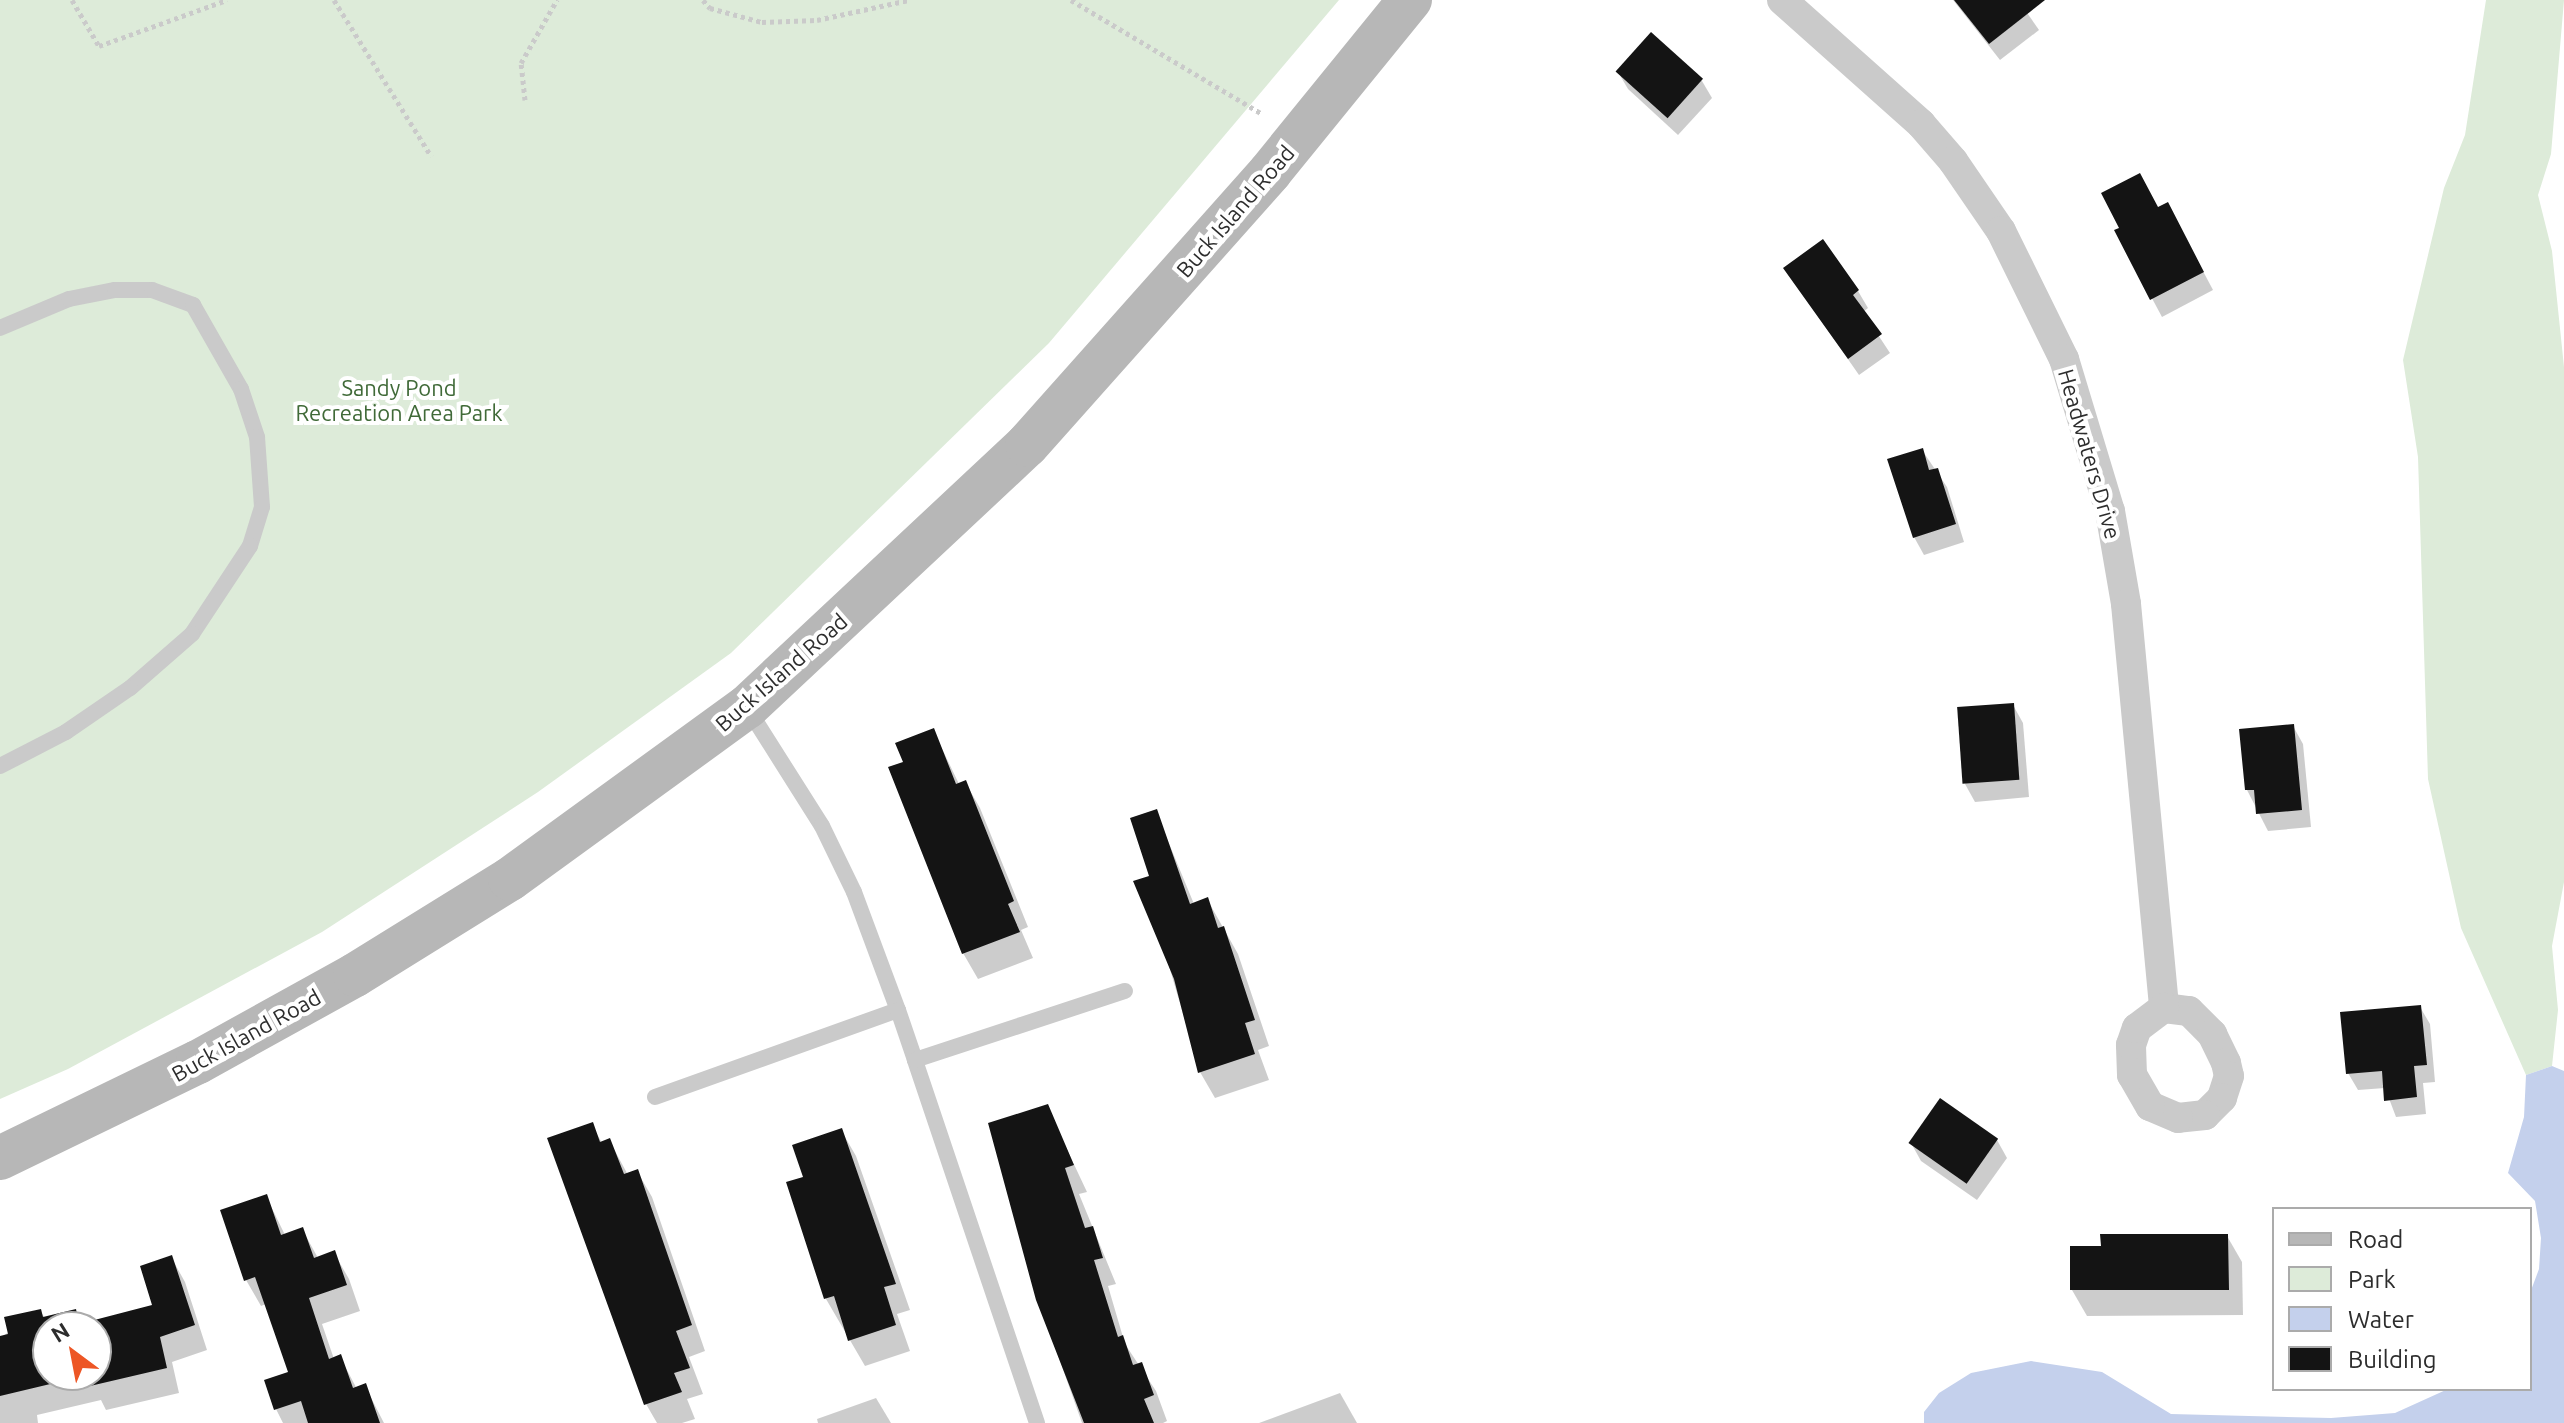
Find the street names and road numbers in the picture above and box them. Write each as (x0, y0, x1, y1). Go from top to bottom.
street label: Buck Island Road (1170, 140, 1300, 282)
street label: Headwaters Drive (2053, 366, 2127, 542)
street label: Buck Island Road (710, 607, 852, 737)
street label: Buck Island Road (167, 983, 325, 1087)

